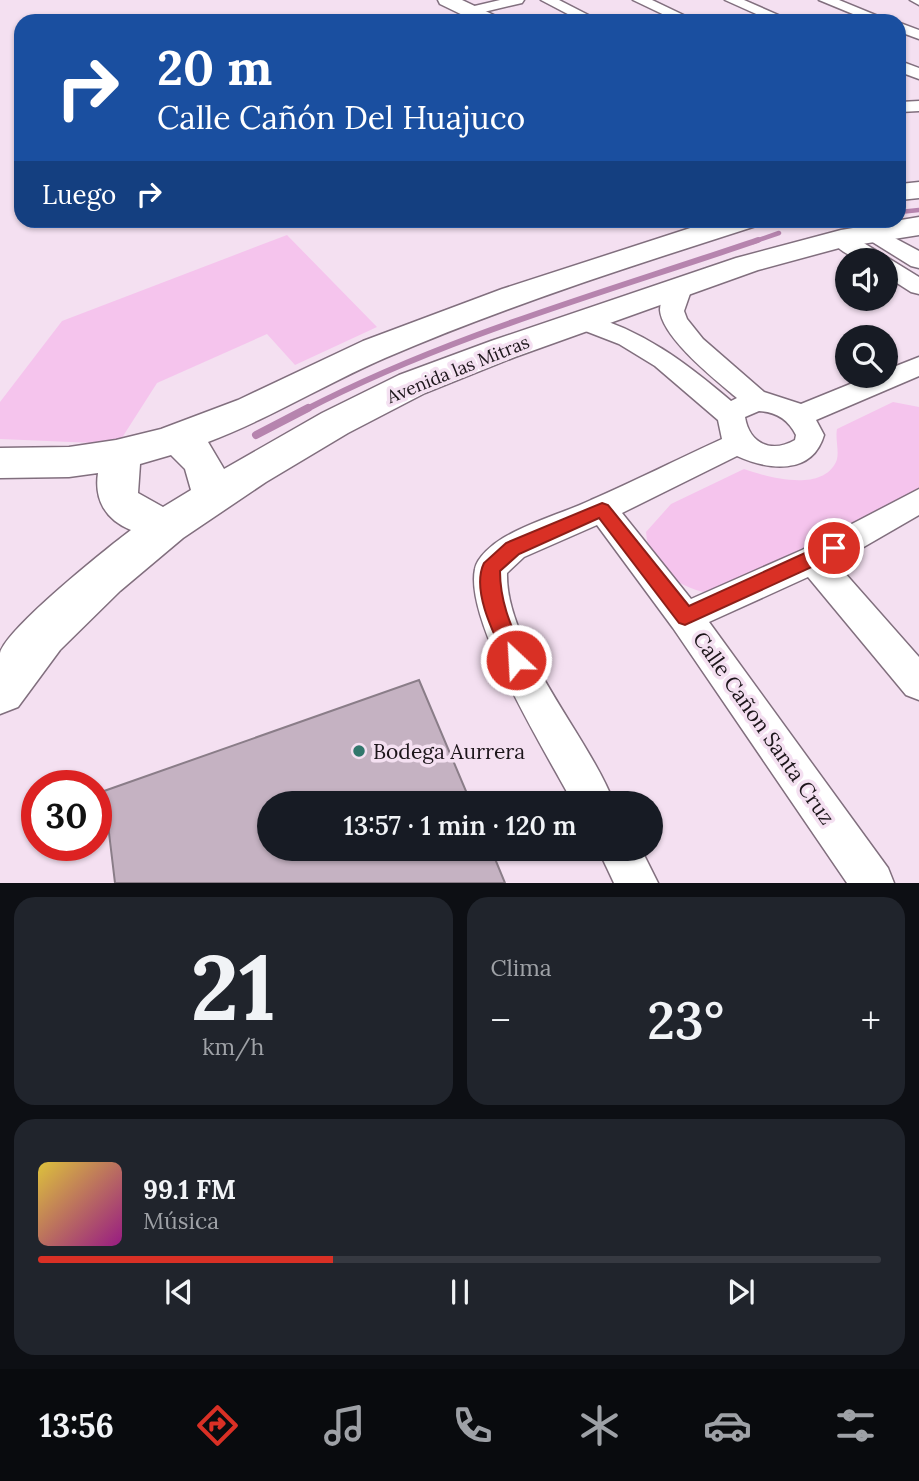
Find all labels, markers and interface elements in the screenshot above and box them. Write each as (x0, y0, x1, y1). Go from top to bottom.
text: 20 m (157, 36, 272, 98)
icon: right (42, 42, 133, 133)
text: Calle Cañón Del Huajuco (157, 97, 525, 138)
icon: right (130, 175, 168, 213)
text: Luego (42, 178, 116, 211)
map controls (835, 248, 898, 388)
button: sound (835, 248, 898, 311)
button: search (835, 325, 898, 388)
street label: Avenida las Mitras (382, 330, 533, 408)
pin (804, 518, 864, 578)
icon: arrive (815, 529, 853, 567)
position arrow (479, 623, 553, 697)
street label: Calle Cañon Santa Cruz (687, 626, 841, 830)
place label: Bodega Aurrera (373, 738, 525, 765)
marker: Bodega Aurrera (351, 743, 367, 759)
speed limit sign: 30 (21, 770, 112, 861)
text: 13:57 · 1 min · 120 m (343, 809, 577, 842)
text: 21 (191, 928, 276, 1045)
text: Clima (491, 953, 552, 982)
text: 23° (647, 987, 724, 1053)
text: − (491, 996, 511, 1044)
text: + (861, 996, 881, 1044)
text: km/h (202, 1032, 264, 1061)
text: 99.1 FM (143, 1173, 236, 1206)
text: Música (143, 1206, 219, 1235)
icon: previous (160, 1273, 198, 1311)
icon: pause (441, 1273, 479, 1311)
icon: next (722, 1273, 760, 1311)
icon: directions (193, 1401, 242, 1450)
icon: music (320, 1401, 369, 1450)
icon: phone (448, 1401, 497, 1450)
icon: climate (575, 1401, 624, 1450)
icon: car (703, 1401, 752, 1450)
icon: filters (831, 1401, 880, 1450)
text: 13:56 (39, 1405, 114, 1446)

